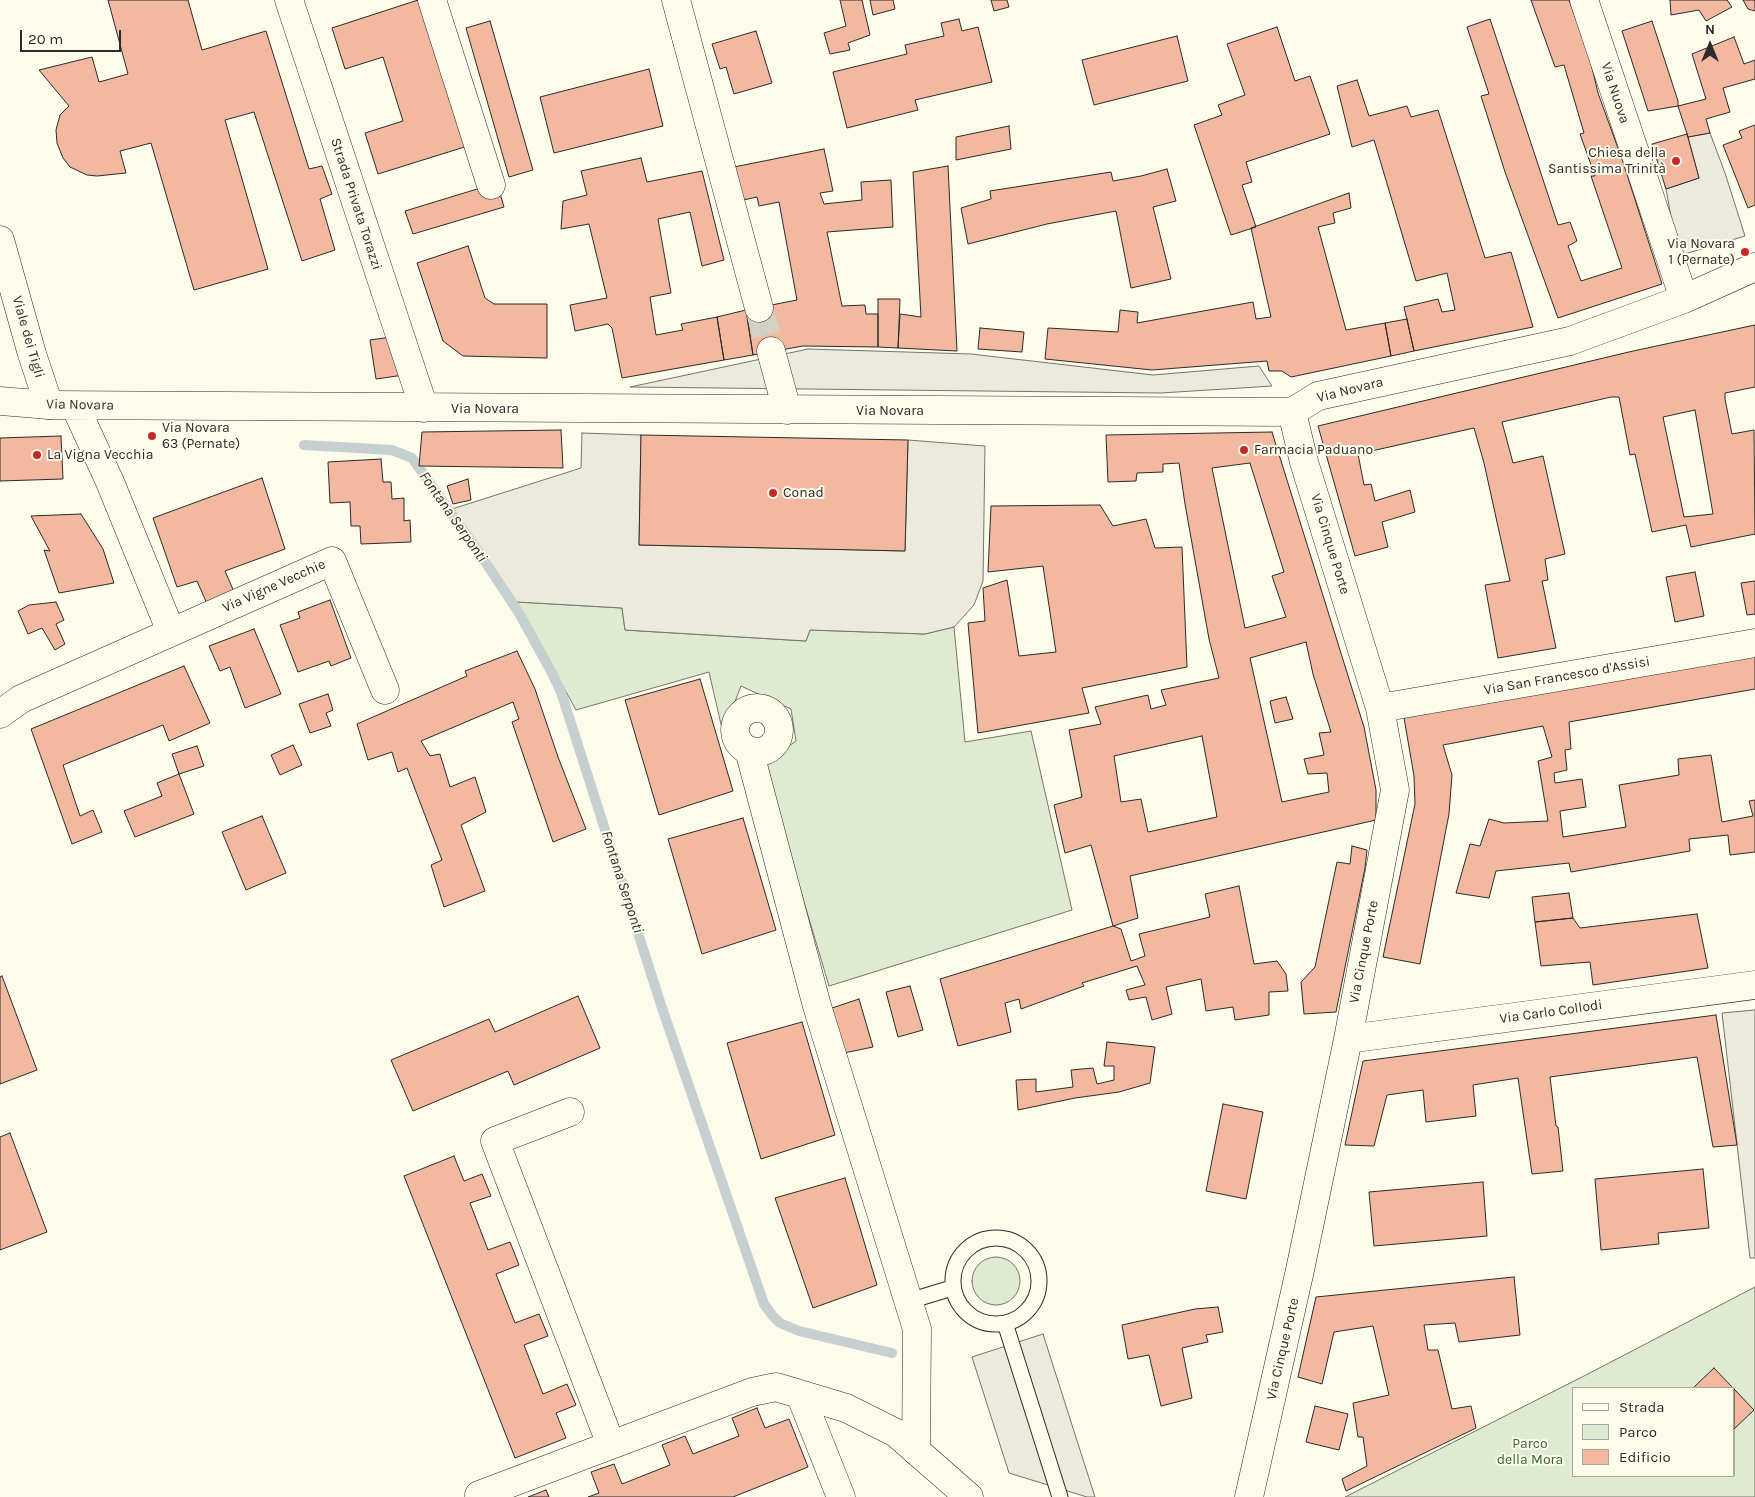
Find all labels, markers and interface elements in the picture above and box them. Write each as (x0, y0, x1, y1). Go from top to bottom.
scale bar (22, 20, 124, 52)
north arrow (1685, 20, 1735, 70)
text: N (1705, 21, 1715, 38)
text: 20 m (28, 30, 63, 48)
street label: Via Nuova (1597, 60, 1633, 126)
street label: Strada Privata Torazzi (327, 136, 385, 272)
place label: Chiesa della Santissima Trinità (1548, 145, 1666, 178)
marker: Chiesa della Santissima Trinità (1670, 155, 1682, 167)
place label: Via Novara 1 (Pernate) (1667, 236, 1735, 268)
marker: Via Novara 1 (Pernate) (1739, 246, 1751, 258)
street label: Viale dei Tigli (8, 294, 48, 380)
street label: Via Novara (1315, 374, 1385, 406)
street label: Via Novara (46, 396, 114, 414)
street label: Via Novara (451, 401, 519, 417)
street label: Via Novara (856, 403, 924, 419)
place label: Via Novara 63 (Pernate) (162, 420, 240, 452)
marker: Via Novara 63 (Pernate) (146, 430, 158, 442)
place label: Farmacia Paduano (1254, 442, 1373, 458)
marker: Farmacia Paduano (1238, 444, 1250, 456)
place label: La Vigna Vecchia (47, 447, 153, 463)
marker: La Vigna Vecchia (31, 449, 43, 461)
water label: Fontana Serponti (415, 468, 491, 566)
place label: Conad (783, 485, 824, 501)
marker: Conad (767, 487, 779, 499)
street label: Via Cinque Porte (1307, 492, 1353, 596)
street label: Via Vigne Vecchie (220, 556, 328, 616)
street label: Via San Francesco d'Assisi (1483, 653, 1651, 699)
water label: Fontana Serponti (597, 829, 647, 935)
street label: Via Cinque Porte (1346, 899, 1382, 1005)
street label: Via Carlo Collodi (1499, 996, 1603, 1028)
street label: Via Cinque Porte (1263, 1296, 1303, 1402)
legend (1572, 1387, 1735, 1477)
text: Strada (1619, 1398, 1665, 1416)
text: Parco (1619, 1423, 1657, 1441)
park label: Parco della Mora (1497, 1436, 1563, 1468)
text: Edificio (1619, 1448, 1671, 1466)

